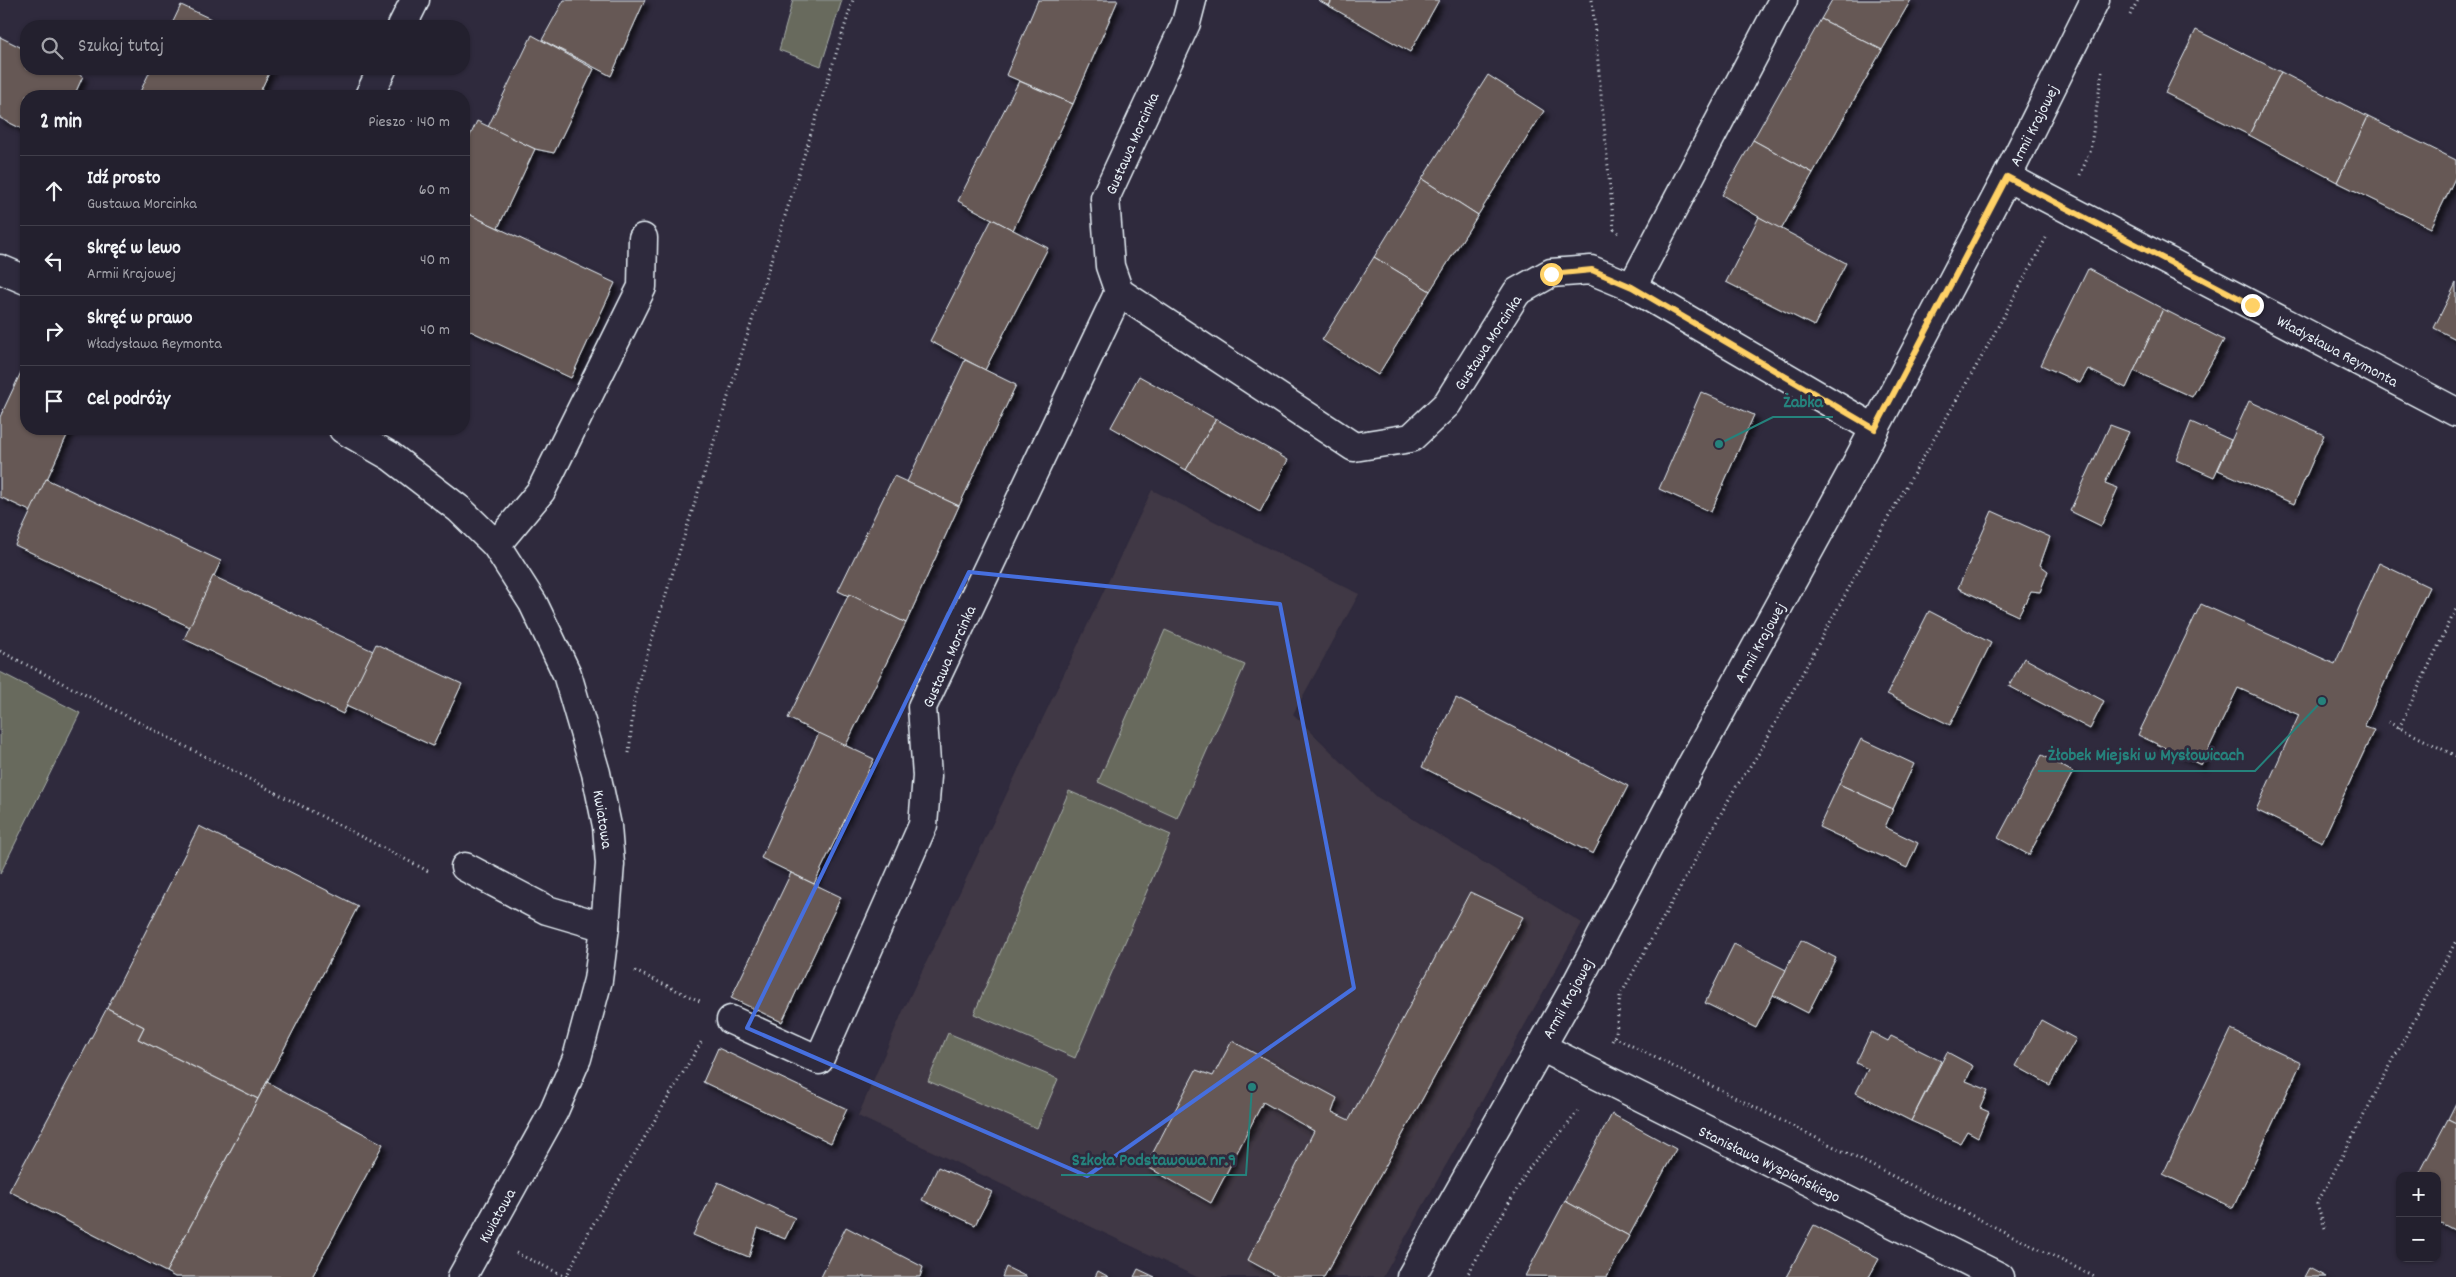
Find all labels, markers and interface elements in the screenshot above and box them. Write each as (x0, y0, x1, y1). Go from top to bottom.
search box (20, 20, 470, 75)
icon: search (38, 34, 66, 62)
text: Szukaj tutaj (78, 34, 164, 61)
street label: Armii Krajowej (2005, 81, 2066, 171)
street label: Gustawa Morcinka (1100, 89, 1166, 199)
text: 2 min (40, 108, 82, 138)
text: Pieszo · 140 m (368, 111, 450, 134)
text: Idź prosto (87, 166, 160, 193)
icon: ahead (40, 177, 68, 205)
text: 60 m (419, 179, 450, 202)
text: Gustawa Morcinka (87, 193, 197, 216)
text: Skręć w lewo (87, 236, 181, 263)
icon: left (40, 247, 68, 275)
text: 40 m (420, 249, 450, 272)
text: Armii Krajowej (87, 263, 176, 286)
route start (1540, 263, 1563, 286)
street label: Gustawa Morcinka (1450, 291, 1529, 396)
route end (2241, 294, 2264, 317)
text: Skręć w prawo (87, 306, 193, 333)
street label: Władysława Reymonta (2272, 310, 2402, 394)
icon: right (40, 317, 68, 345)
text: 40 m (420, 319, 450, 342)
text: Władysława Reymonta (87, 333, 222, 356)
callout: Żabka (1773, 384, 1833, 417)
icon: arrive (40, 387, 68, 415)
text: Cel podróży (87, 387, 170, 414)
text: Żabka (1783, 391, 1824, 416)
street label: Armii Krajowej (1730, 599, 1793, 688)
street label: Gustawa Morcinka (917, 602, 983, 712)
callout: Żłobek Miejski w Mysłowicach (2038, 738, 2255, 771)
text: Żłobek Miejski w Mysłowicach (2048, 744, 2244, 769)
street label: Kwiatowa (586, 788, 618, 851)
street label: Armii Krajowej (1538, 955, 1601, 1044)
street label: Stanisława Wyspiańskiego (1694, 1121, 1844, 1210)
callout: Szkoła Podstawowa nr.9 (1061, 1142, 1246, 1175)
text: Szkoła Podstawowa nr.9 (1072, 1149, 1236, 1174)
map controls (2396, 1172, 2441, 1262)
button: + (2396, 1172, 2441, 1217)
street label: Kwiatowa (474, 1184, 523, 1248)
button: − (2396, 1217, 2441, 1262)

